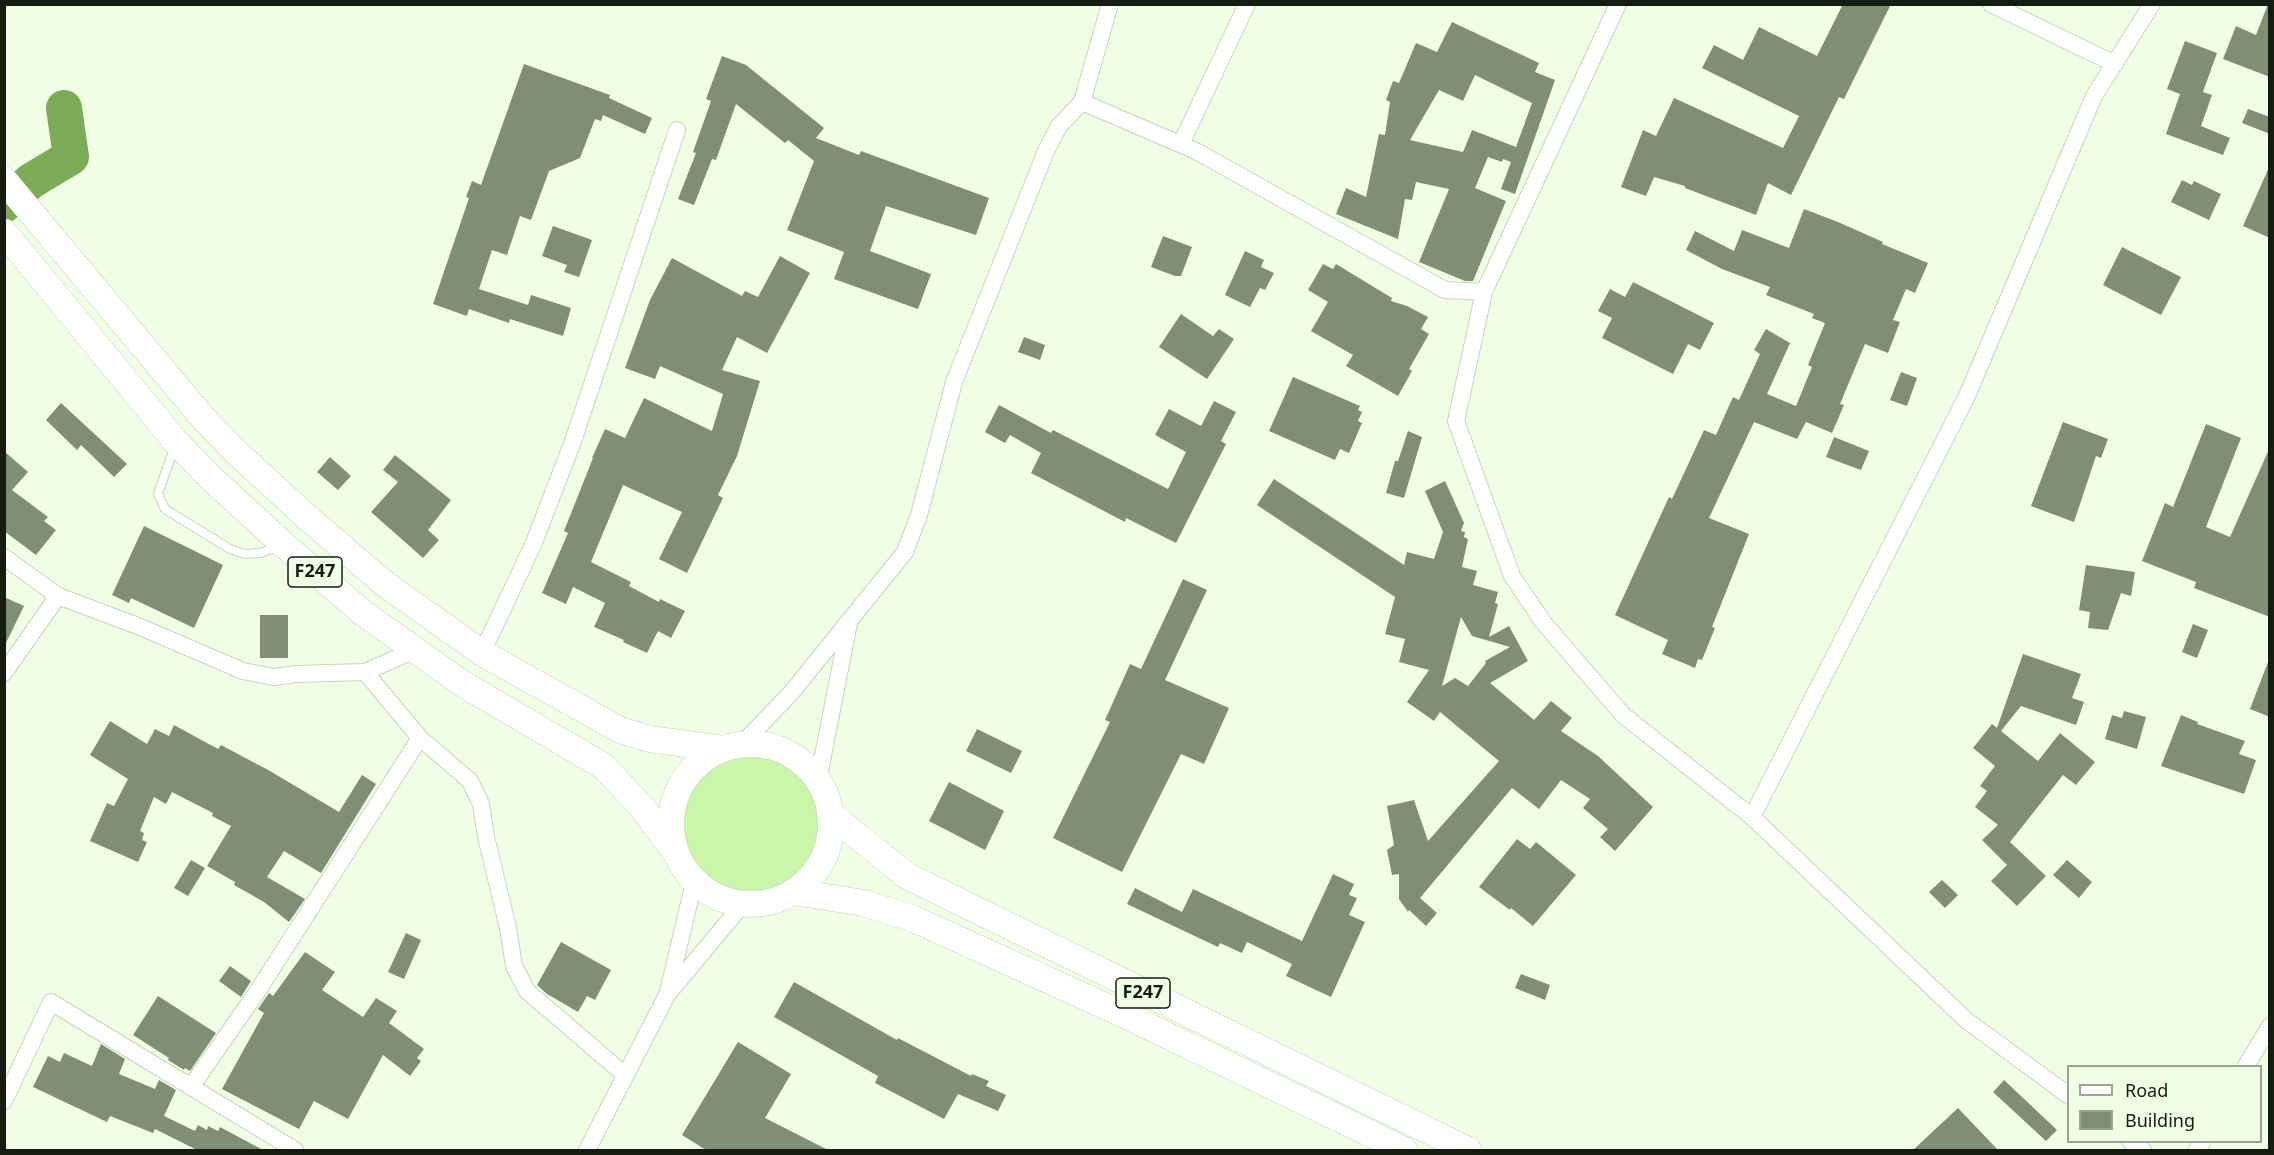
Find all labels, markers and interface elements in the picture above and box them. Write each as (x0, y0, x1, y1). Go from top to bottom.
road number: F247 (288, 557, 342, 587)
road number: F247 (1116, 978, 1170, 1008)
legend (2067, 1065, 2262, 1143)
text: Road (2125, 1078, 2168, 1102)
text: Building (2125, 1108, 2195, 1132)

